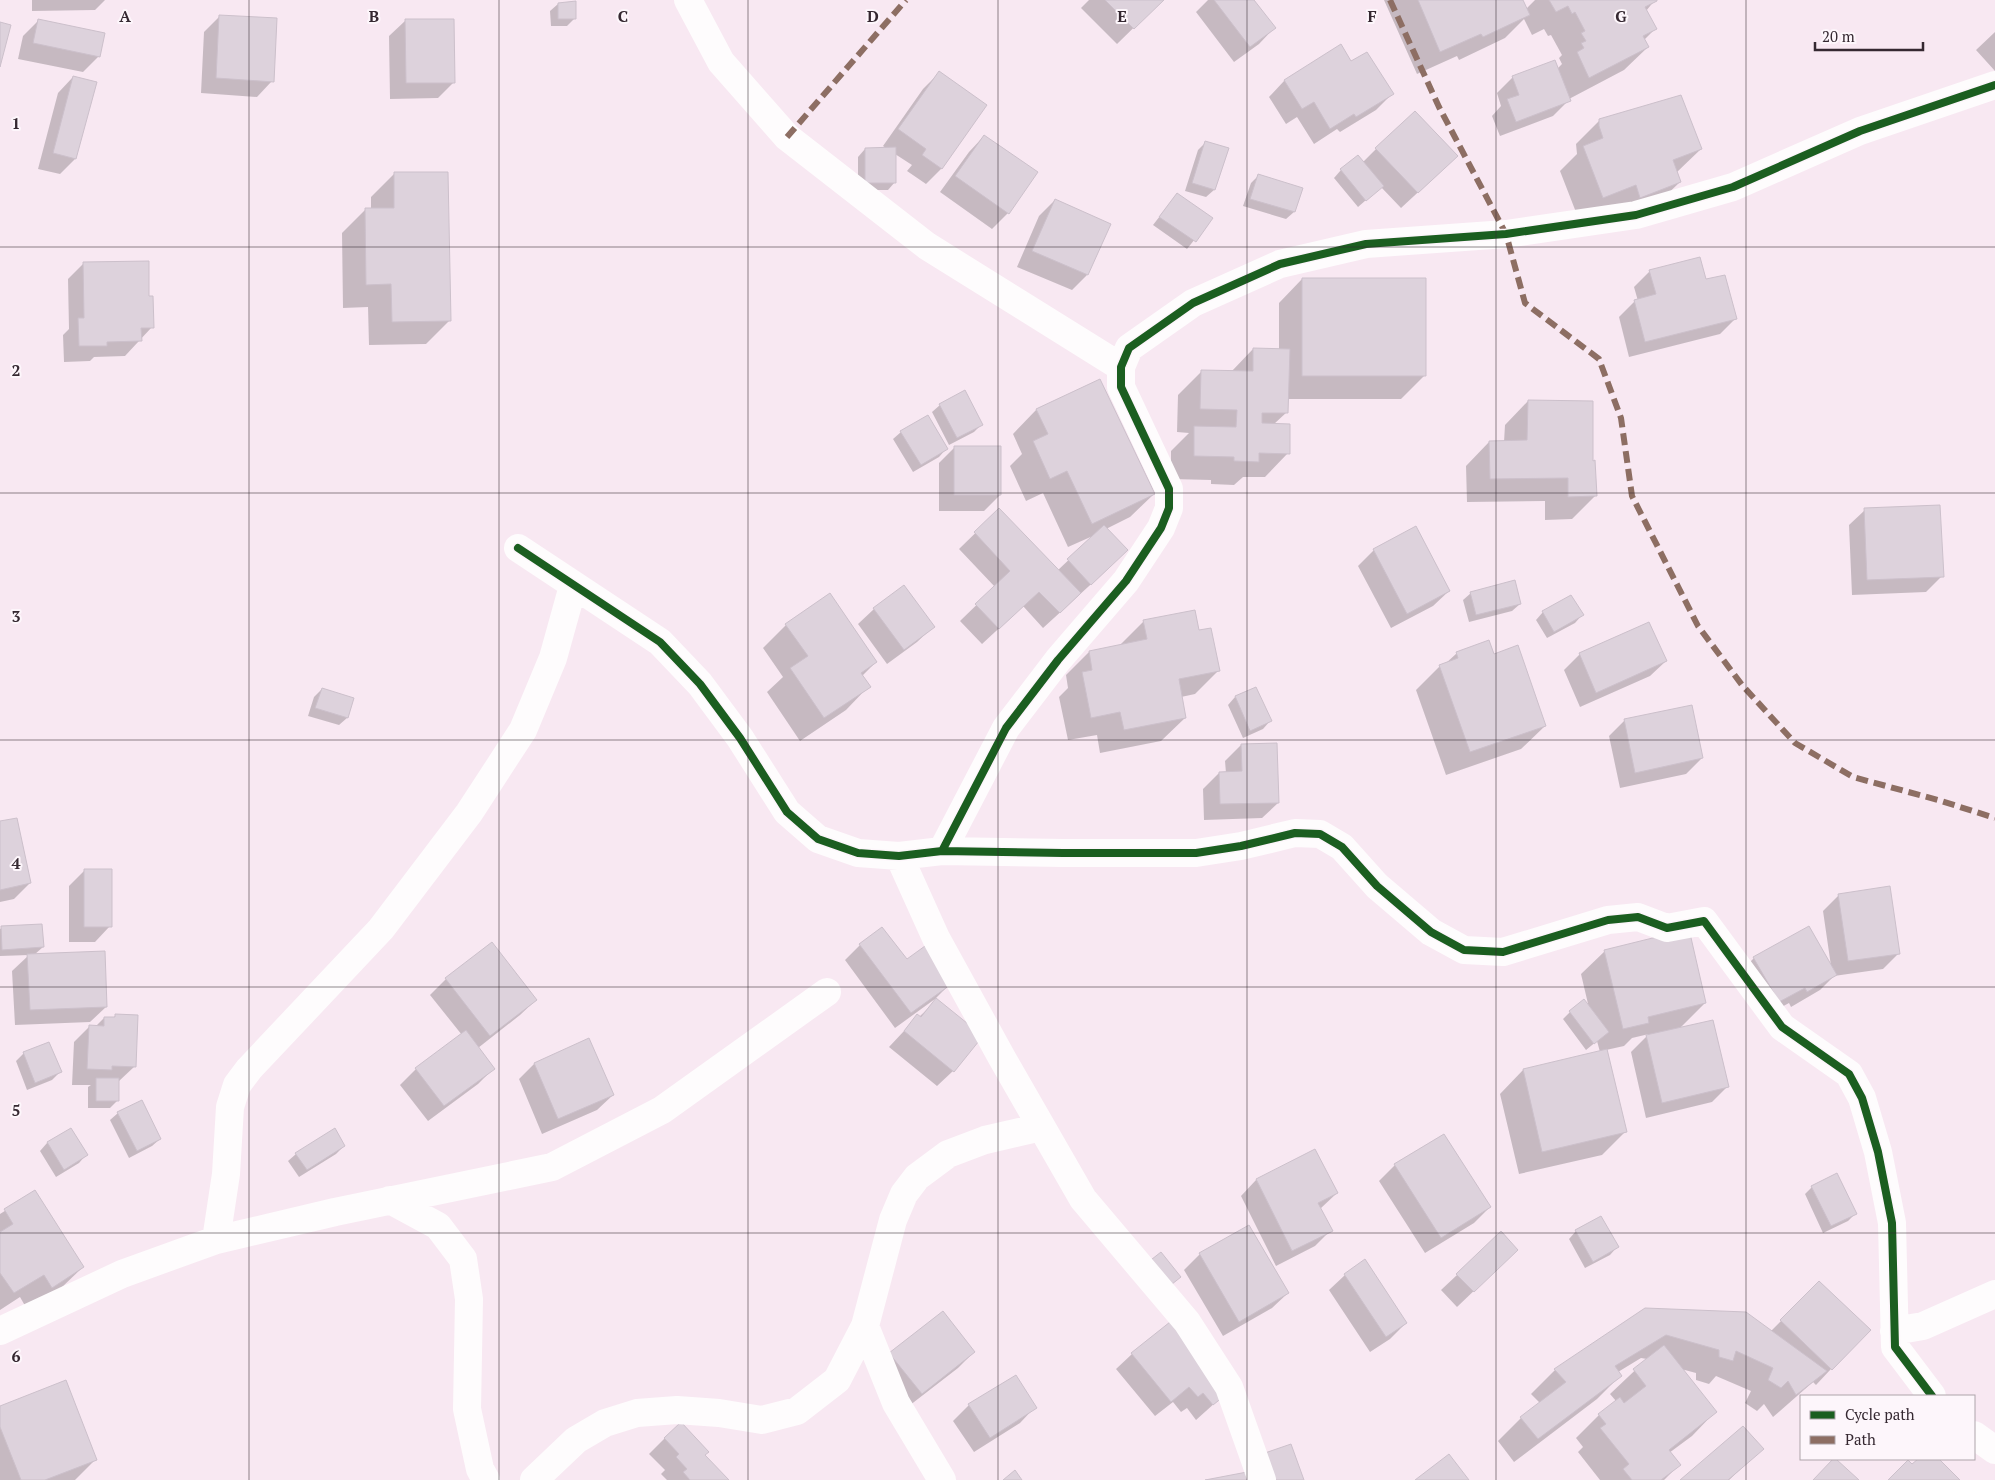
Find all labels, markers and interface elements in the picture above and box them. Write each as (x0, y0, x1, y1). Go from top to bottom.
text: A (119, 5, 131, 27)
text: B (369, 5, 379, 27)
text: C (618, 5, 628, 27)
text: D (867, 5, 879, 27)
text: E (1117, 5, 1127, 27)
text: F (1367, 5, 1377, 27)
text: G (1615, 5, 1627, 27)
scale bar (1815, 20, 1922, 52)
text: 20 m (1822, 26, 1855, 46)
text: 1 (11, 112, 21, 134)
text: 2 (11, 359, 21, 381)
text: 3 (11, 605, 21, 627)
text: 4 (11, 852, 21, 874)
text: 5 (11, 1099, 21, 1121)
text: 6 (11, 1345, 21, 1367)
legend (1800, 1395, 1975, 1460)
text: Cycle path (1845, 1404, 1915, 1424)
text: Path (1845, 1429, 1876, 1449)

